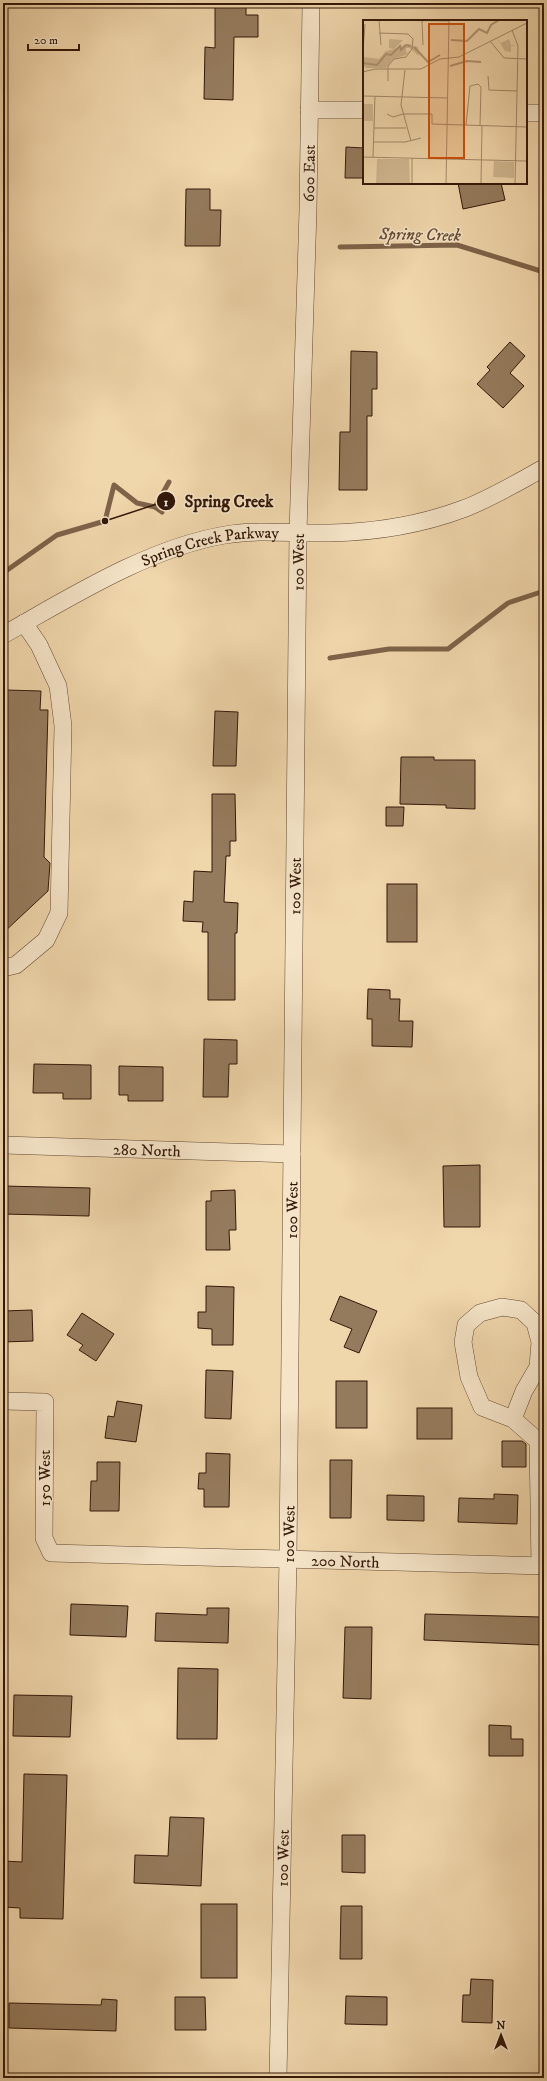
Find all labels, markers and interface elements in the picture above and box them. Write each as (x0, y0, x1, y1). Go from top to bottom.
inset map (363, 20, 527, 184)
scale bar (28, 26, 79, 52)
text: 20 m (34, 33, 58, 48)
street label: 600 East (299, 144, 320, 202)
water label: Spring Creek (378, 223, 462, 247)
callout: Spring Creek (156, 487, 281, 516)
text: Spring Creek (185, 491, 274, 513)
text: 1 (164, 495, 169, 510)
street label: Spring Creek Parkway (138, 523, 279, 571)
street label: 100 West (288, 533, 309, 591)
street label: 100 West (285, 857, 306, 915)
street label: 280 North (113, 1139, 182, 1162)
street label: 100 West (282, 1181, 303, 1239)
street label: 150 West (35, 1450, 55, 1506)
street label: 100 West (279, 1505, 300, 1563)
street label: 200 North (311, 1551, 380, 1573)
street label: 100 West (273, 1829, 294, 1887)
north arrow (481, 2015, 521, 2055)
text: N (496, 2019, 506, 2033)

